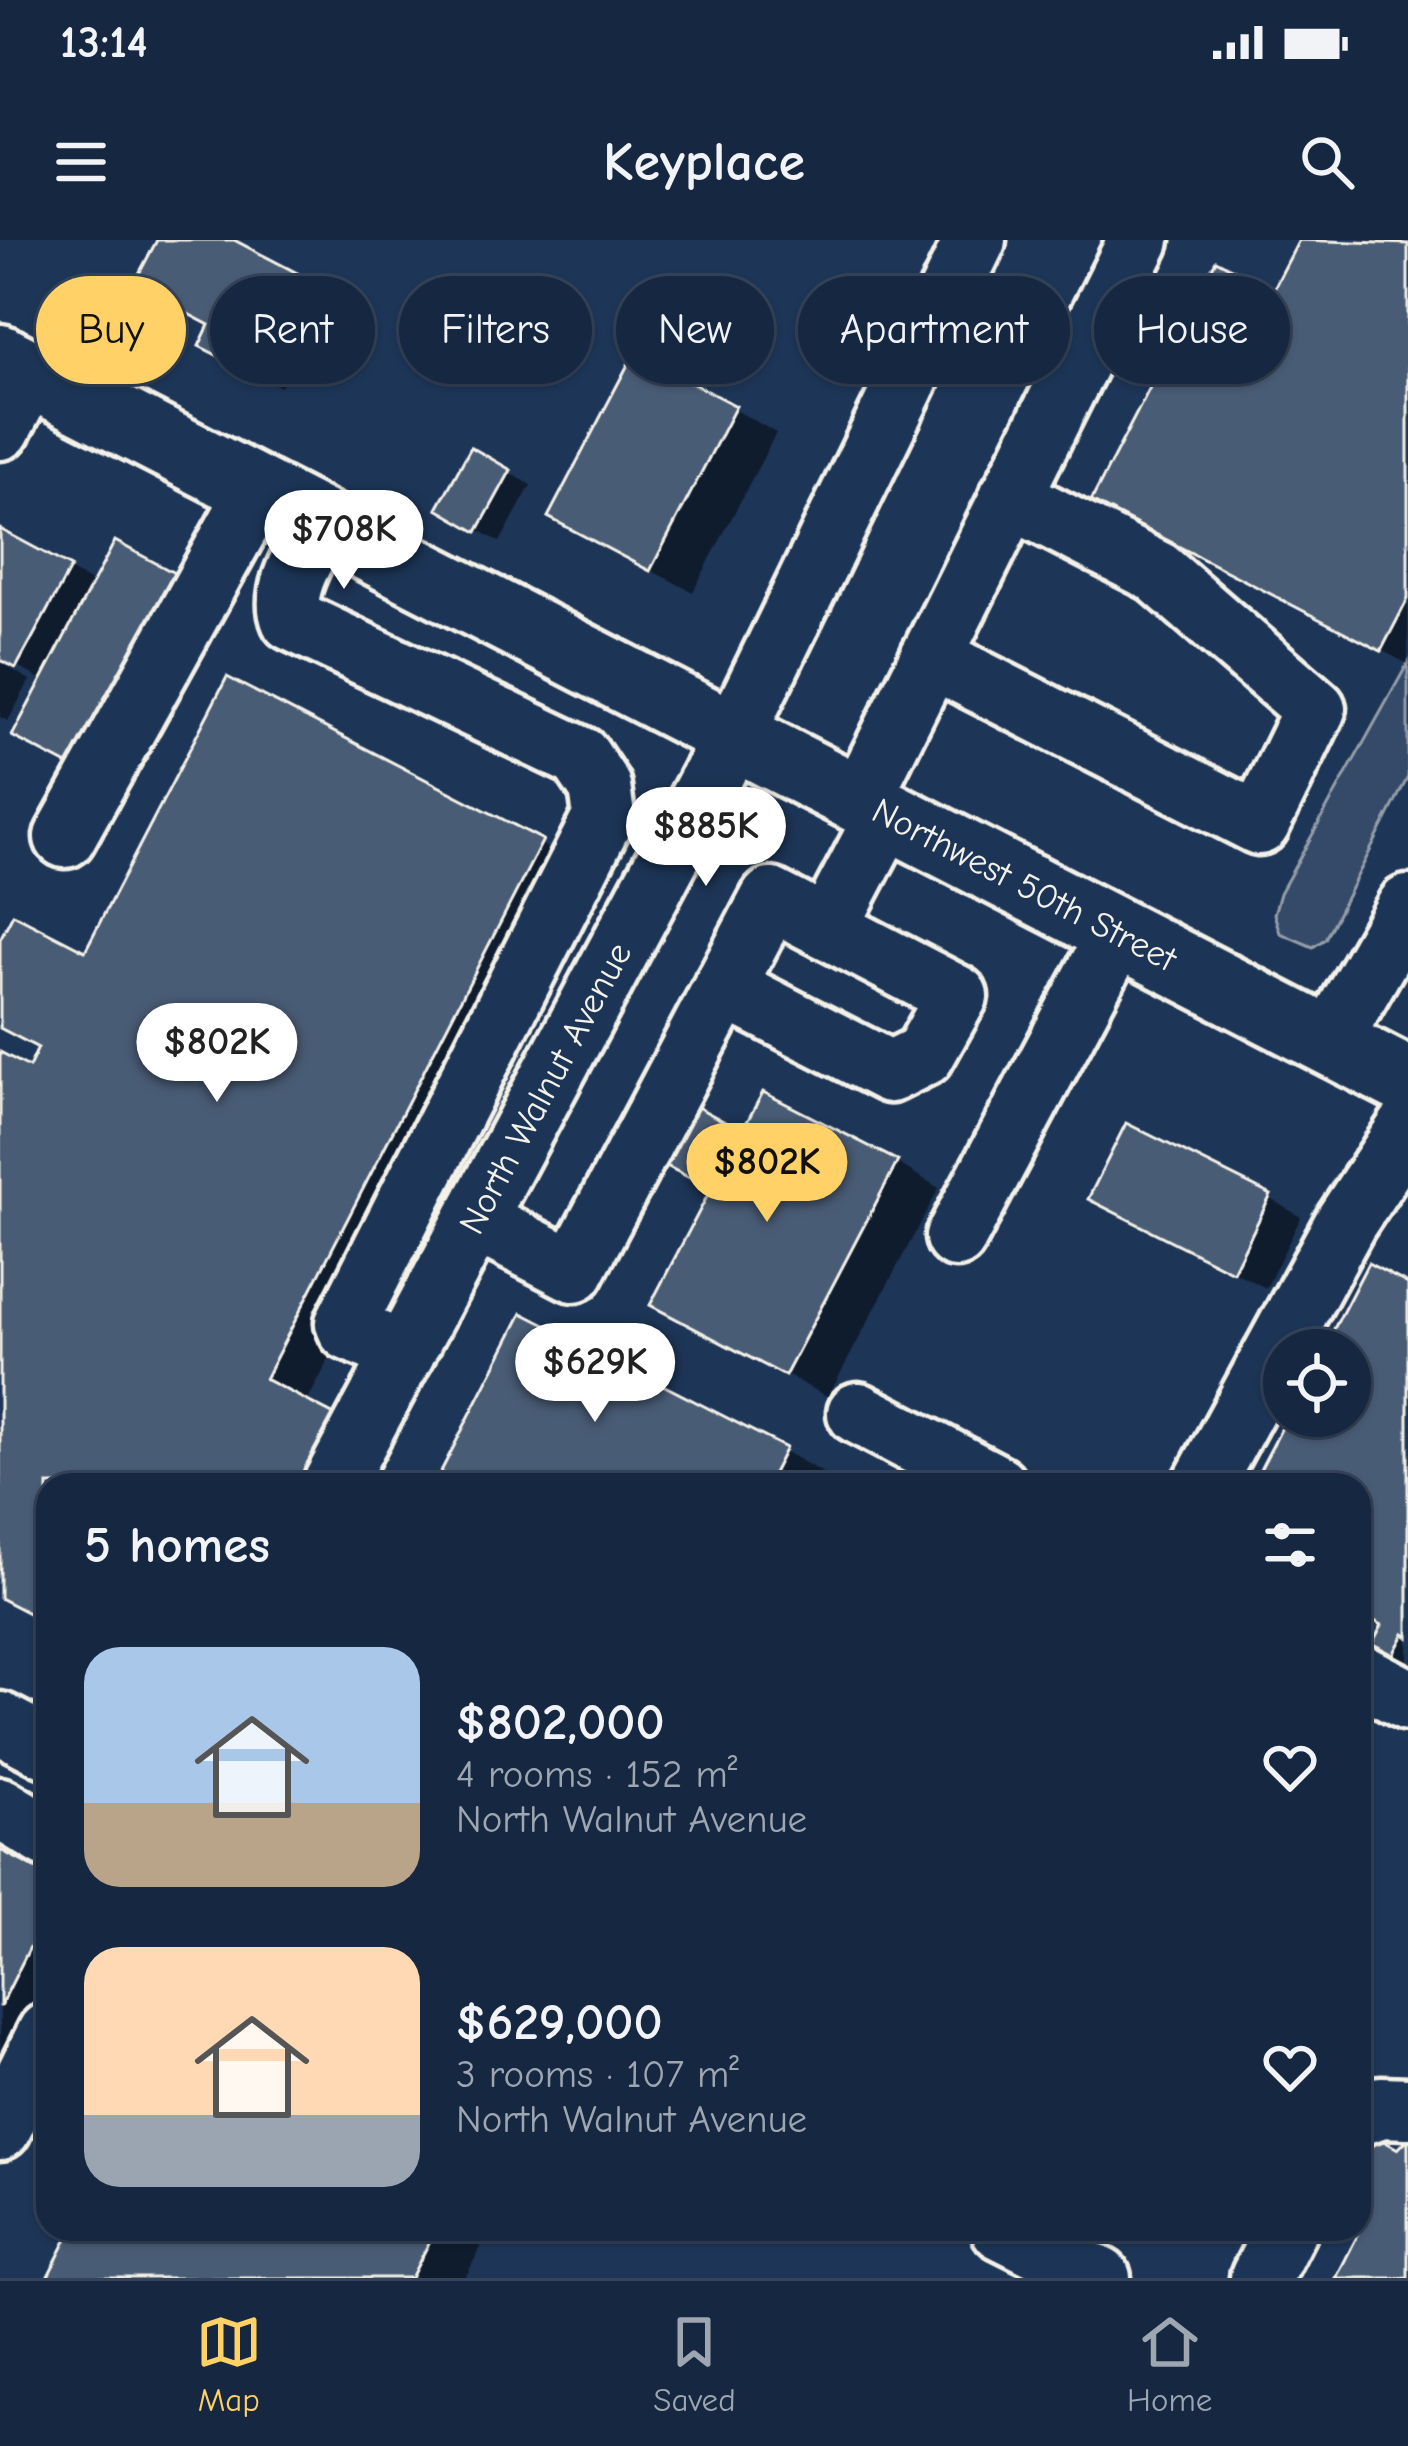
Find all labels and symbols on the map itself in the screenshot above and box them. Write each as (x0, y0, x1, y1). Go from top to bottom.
pin: $708K (260, 490, 428, 592)
pin: $885K (622, 787, 790, 889)
street label: Northwest 50th Street (866, 790, 1185, 981)
street label: North Walnut Avenue (451, 936, 640, 1241)
pin: $802K (133, 1003, 301, 1105)
pin: $802K (683, 1123, 851, 1225)
pin: $629K (511, 1323, 679, 1425)

